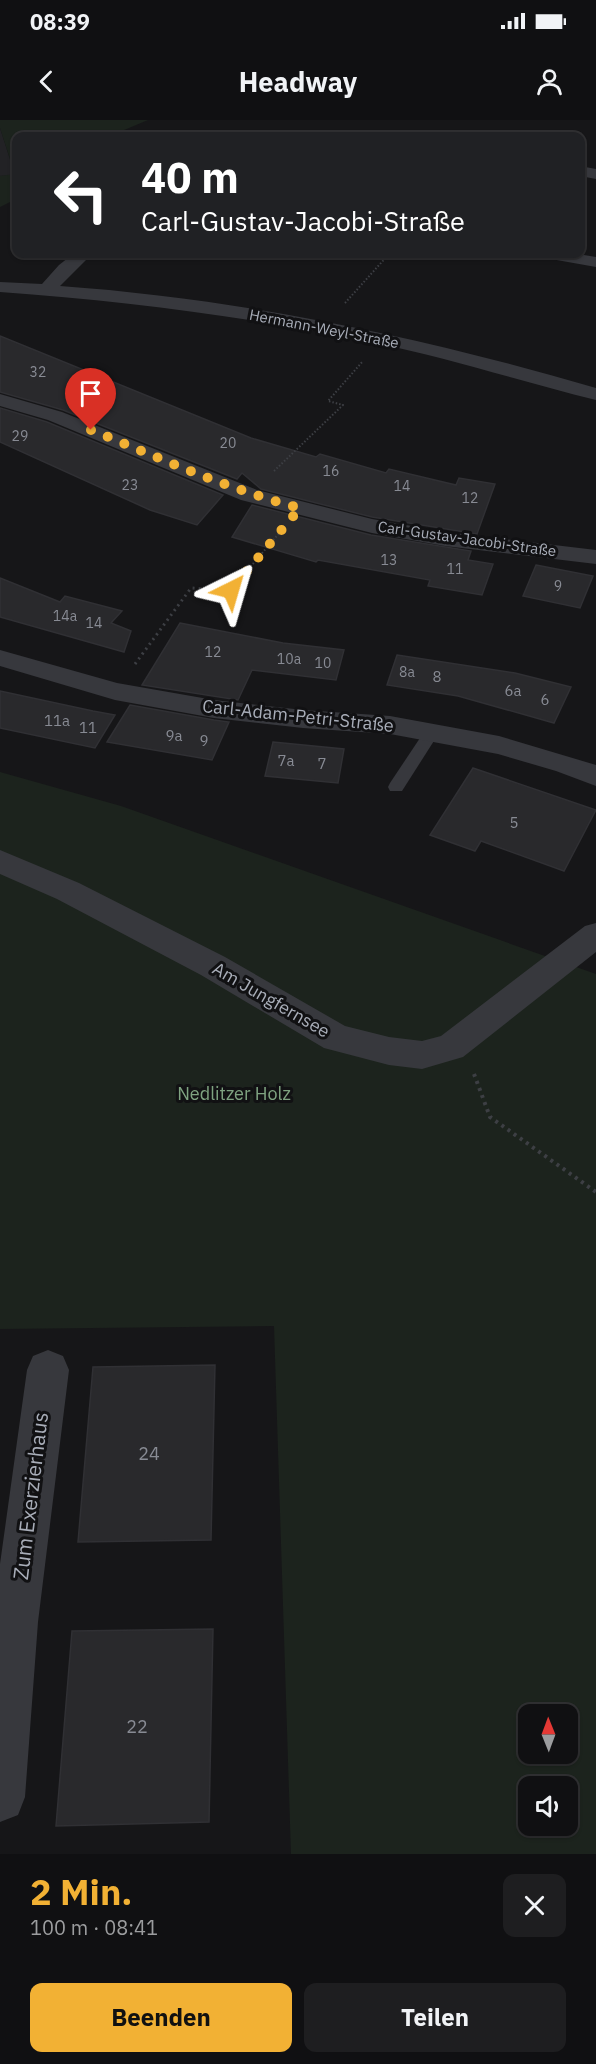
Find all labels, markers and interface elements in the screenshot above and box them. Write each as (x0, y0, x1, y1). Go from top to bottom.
text: 08:39 (30, 7, 90, 36)
text: Headway (239, 64, 357, 99)
icon: back (30, 65, 63, 98)
icon: person (533, 65, 566, 98)
text: 40 m (141, 150, 239, 205)
icon: left (42, 156, 120, 234)
text: Carl-Gustav-Jacobi-Straße (141, 203, 465, 238)
street label: Hermann-Weyl-Straße (248, 305, 401, 352)
house number: 32 (30, 363, 46, 381)
pin (65, 368, 116, 430)
icon: arrive (74, 377, 107, 410)
house number: 29 (12, 427, 28, 445)
house number: 20 (220, 434, 236, 452)
house number: 16 (323, 462, 339, 480)
house number: 23 (122, 476, 138, 494)
house number: 14 (394, 477, 410, 495)
house number: 12 (462, 489, 478, 507)
street label: Carl-Gustav-Jacobi-Straße (377, 517, 558, 560)
house number: 13 (381, 551, 397, 569)
position arrow (199, 558, 263, 622)
house number: 11 (447, 560, 463, 578)
house number: 9 (554, 577, 562, 595)
house number: 14a (53, 607, 78, 625)
house number: 14 (86, 614, 102, 632)
house number: 12 (205, 643, 221, 661)
house number: 10a (277, 650, 302, 668)
house number: 10 (315, 654, 331, 672)
house number: 8a (399, 663, 415, 681)
house number: 8 (432, 667, 442, 686)
house number: 6a (504, 681, 522, 700)
house number: 6 (540, 690, 550, 709)
street label: Carl-Adam-Petri-Straße (201, 694, 395, 737)
house number: 11a (44, 711, 70, 730)
house number: 11 (79, 718, 97, 737)
house number: 9a (165, 726, 183, 745)
house number: 9 (199, 731, 209, 750)
house number: 7a (277, 751, 295, 770)
house number: 7 (317, 754, 327, 773)
house number: 5 (509, 813, 519, 832)
street label: Am Jungfernsee (208, 957, 334, 1042)
park label: Nedlitzer Holz (177, 1082, 291, 1105)
street label: Zum Exerzierhaus (6, 1410, 54, 1581)
house number: 24 (138, 1442, 160, 1465)
north arrow (518, 1704, 578, 1764)
map controls (518, 1704, 578, 1836)
house number: 22 (126, 1715, 148, 1738)
button: sound (518, 1776, 578, 1836)
text: 2 Min. (30, 1868, 133, 1915)
button: close (503, 1874, 566, 1937)
text: 100 m · 08:41 (30, 1914, 158, 1941)
button: Beenden (30, 1983, 292, 2052)
button: Teilen (304, 1983, 566, 2052)

